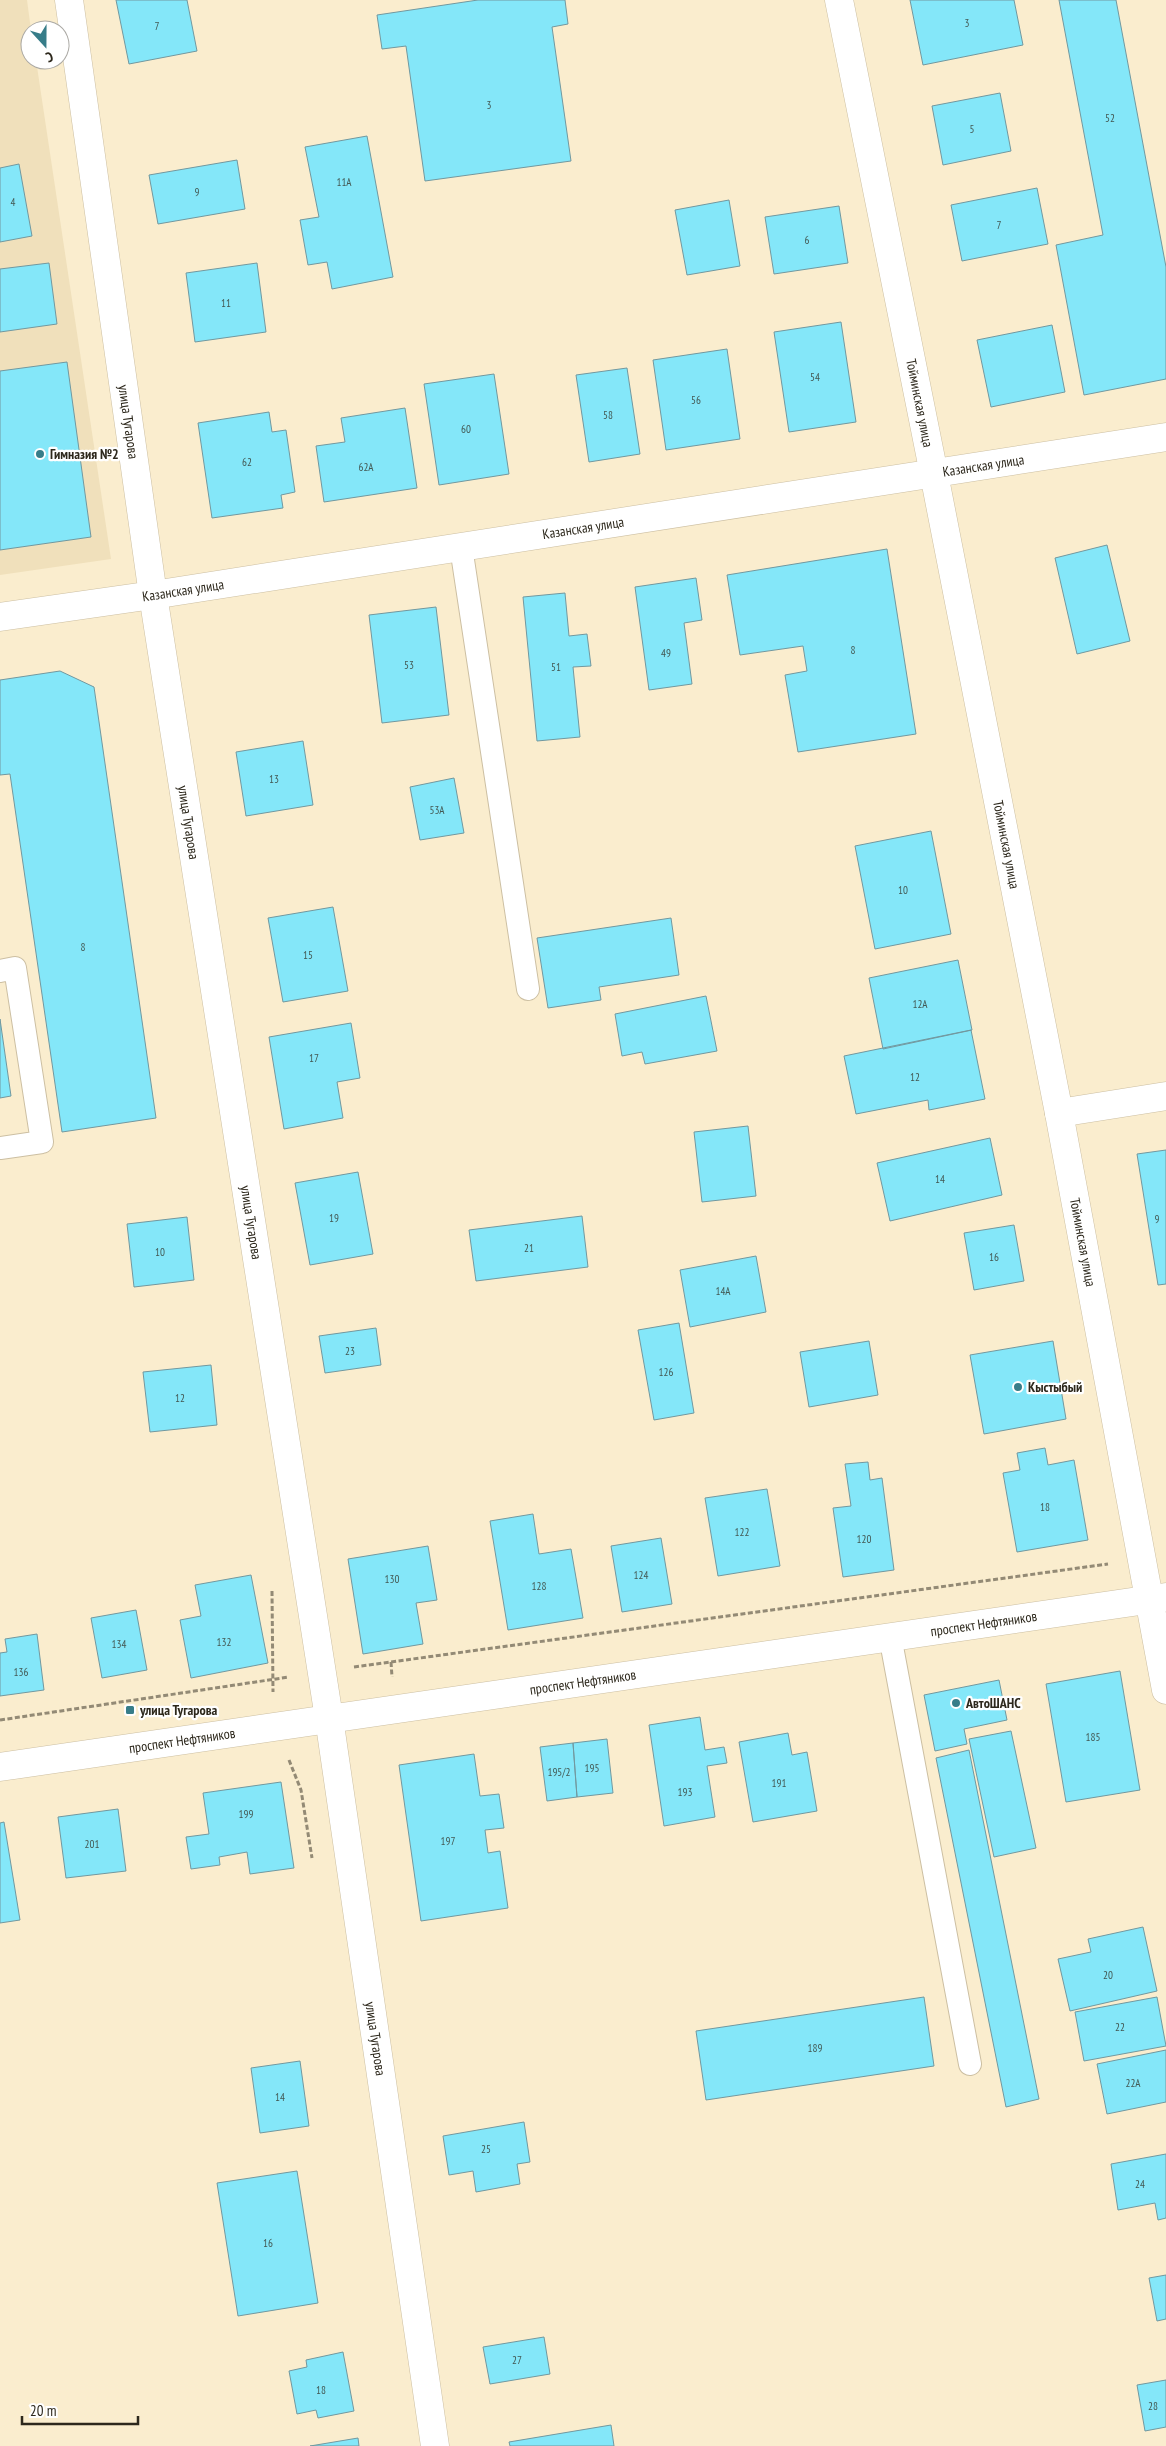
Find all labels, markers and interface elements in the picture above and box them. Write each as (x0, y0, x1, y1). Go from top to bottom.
house number: 3 (965, 16, 970, 30)
house number: 7 (155, 19, 160, 33)
north arrow (20, 20, 70, 70)
text: С (43, 48, 56, 67)
house number: 3 (487, 98, 492, 112)
house number: 52 (1105, 111, 1115, 125)
house number: 5 (970, 122, 975, 136)
house number: 11А (336, 175, 352, 189)
house number: 9 (195, 185, 200, 199)
house number: 4 (11, 195, 16, 209)
house number: 7 (997, 218, 1002, 232)
house number: 6 (805, 233, 810, 247)
house number: 11 (221, 296, 231, 310)
street label: Тойминская улица (902, 357, 937, 449)
house number: 54 (810, 370, 820, 384)
street label: улица Тугарова (114, 384, 143, 460)
house number: 56 (691, 393, 701, 407)
house number: 58 (603, 408, 613, 422)
house number: 60 (461, 422, 471, 436)
place label: Гимназия №2 (50, 445, 119, 463)
marker: Гимназия №2 (34, 448, 46, 460)
street label: Казанская улица (941, 450, 1025, 481)
house number: 62 (242, 455, 252, 469)
house number: 62А (358, 460, 374, 474)
street label: Казанская улица (541, 513, 625, 543)
street label: Казанская улица (141, 575, 225, 605)
house number: 8 (851, 643, 856, 657)
house number: 49 (661, 646, 671, 660)
house number: 53 (404, 658, 414, 672)
house number: 51 (551, 660, 561, 674)
house number: 13 (269, 772, 279, 786)
street label: улица Тугарова (174, 784, 203, 861)
street label: Тойминская улица (989, 799, 1024, 890)
house number: 53А (429, 803, 445, 817)
house number: 10 (898, 883, 908, 897)
house number: 8 (81, 940, 86, 954)
house number: 15 (303, 948, 313, 962)
house number: 12А (912, 997, 928, 1011)
house number: 17 (309, 1051, 319, 1065)
house number: 12 (910, 1070, 920, 1084)
house number: 14 (935, 1172, 945, 1186)
street label: улица Тугарова (237, 1184, 266, 1261)
street label: Тойминская улица (1066, 1197, 1100, 1288)
house number: 19 (329, 1211, 339, 1225)
house number: 9 (1155, 1212, 1160, 1226)
house number: 21 (524, 1241, 534, 1255)
house number: 10 (155, 1245, 165, 1259)
house number: 16 (989, 1250, 999, 1264)
house number: 14А (715, 1284, 731, 1298)
house number: 23 (345, 1344, 355, 1358)
house number: 126 (659, 1365, 673, 1379)
place label: Кыстыбый (1028, 1378, 1082, 1396)
marker: Кыстыбый (1012, 1381, 1024, 1393)
house number: 12 (175, 1391, 185, 1405)
house number: 18 (1040, 1500, 1050, 1514)
house number: 122 (735, 1525, 749, 1539)
house number: 120 (857, 1532, 871, 1546)
house number: 124 (634, 1568, 648, 1582)
house number: 130 (385, 1572, 399, 1586)
house number: 128 (532, 1579, 546, 1593)
street label: проспект Нефтяников (929, 1607, 1038, 1640)
house number: 132 (217, 1635, 231, 1649)
house number: 134 (112, 1637, 126, 1651)
house number: 136 (14, 1665, 28, 1679)
street label: проспект Нефтяников (528, 1665, 638, 1699)
place label: АвтоШАНС (965, 1694, 1021, 1712)
marker: АвтоШАНС (950, 1697, 962, 1709)
place label: улица Тугарова (139, 1701, 218, 1719)
marker: улица Тугарова (124, 1704, 136, 1716)
street label: проспект Нефтяников (128, 1724, 237, 1757)
house number: 185 (1086, 1730, 1100, 1744)
house number: 195 (585, 1761, 599, 1775)
house number: 195/2 (547, 1765, 571, 1779)
house number: 191 (772, 1776, 786, 1790)
house number: 193 (678, 1785, 692, 1799)
house number: 199 (239, 1807, 253, 1821)
house number: 197 (441, 1834, 455, 1848)
house number: 201 (85, 1837, 99, 1851)
house number: 20 (1103, 1968, 1113, 1982)
street label: улица Тугарова (361, 2000, 390, 2077)
house number: 22 (1115, 2020, 1125, 2034)
house number: 189 (808, 2041, 822, 2055)
house number: 22А (1125, 2076, 1141, 2090)
house number: 14 (275, 2090, 285, 2104)
house number: 25 (481, 2142, 491, 2156)
house number: 24 (1135, 2177, 1145, 2191)
house number: 16 (263, 2236, 273, 2250)
house number: 27 (512, 2353, 522, 2367)
house number: 18 (316, 2383, 326, 2397)
scale bar (22, 2394, 139, 2426)
house number: 28 (1148, 2399, 1158, 2413)
text: 20 m (30, 2401, 56, 2420)

